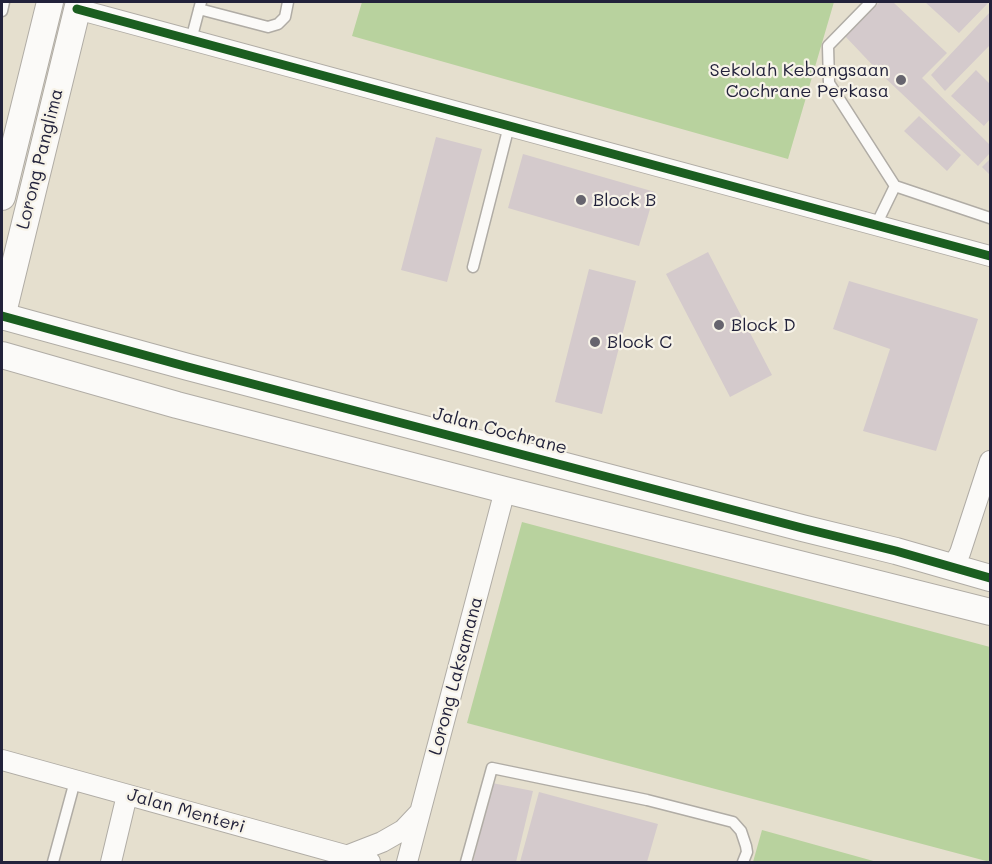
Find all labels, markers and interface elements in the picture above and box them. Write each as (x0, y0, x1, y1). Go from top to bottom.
place label: Sekolah Kebangsaan Cochrane Perkasa (710, 59, 889, 101)
marker: Sekolah Kebangsaan Cochrane Perkasa (894, 73, 908, 87)
street label: Lorong Panglima (12, 86, 68, 232)
place label: Block B (593, 189, 656, 211)
marker: Block B (574, 193, 588, 207)
place label: Block D (731, 314, 796, 336)
marker: Block D (712, 318, 726, 332)
place label: Block C (607, 331, 672, 353)
marker: Block C (588, 335, 602, 349)
street label: Jalan Cochrane (430, 403, 570, 459)
street label: Lorong Laksamana (424, 594, 488, 758)
street label: Jalan Menteri (125, 784, 247, 838)

